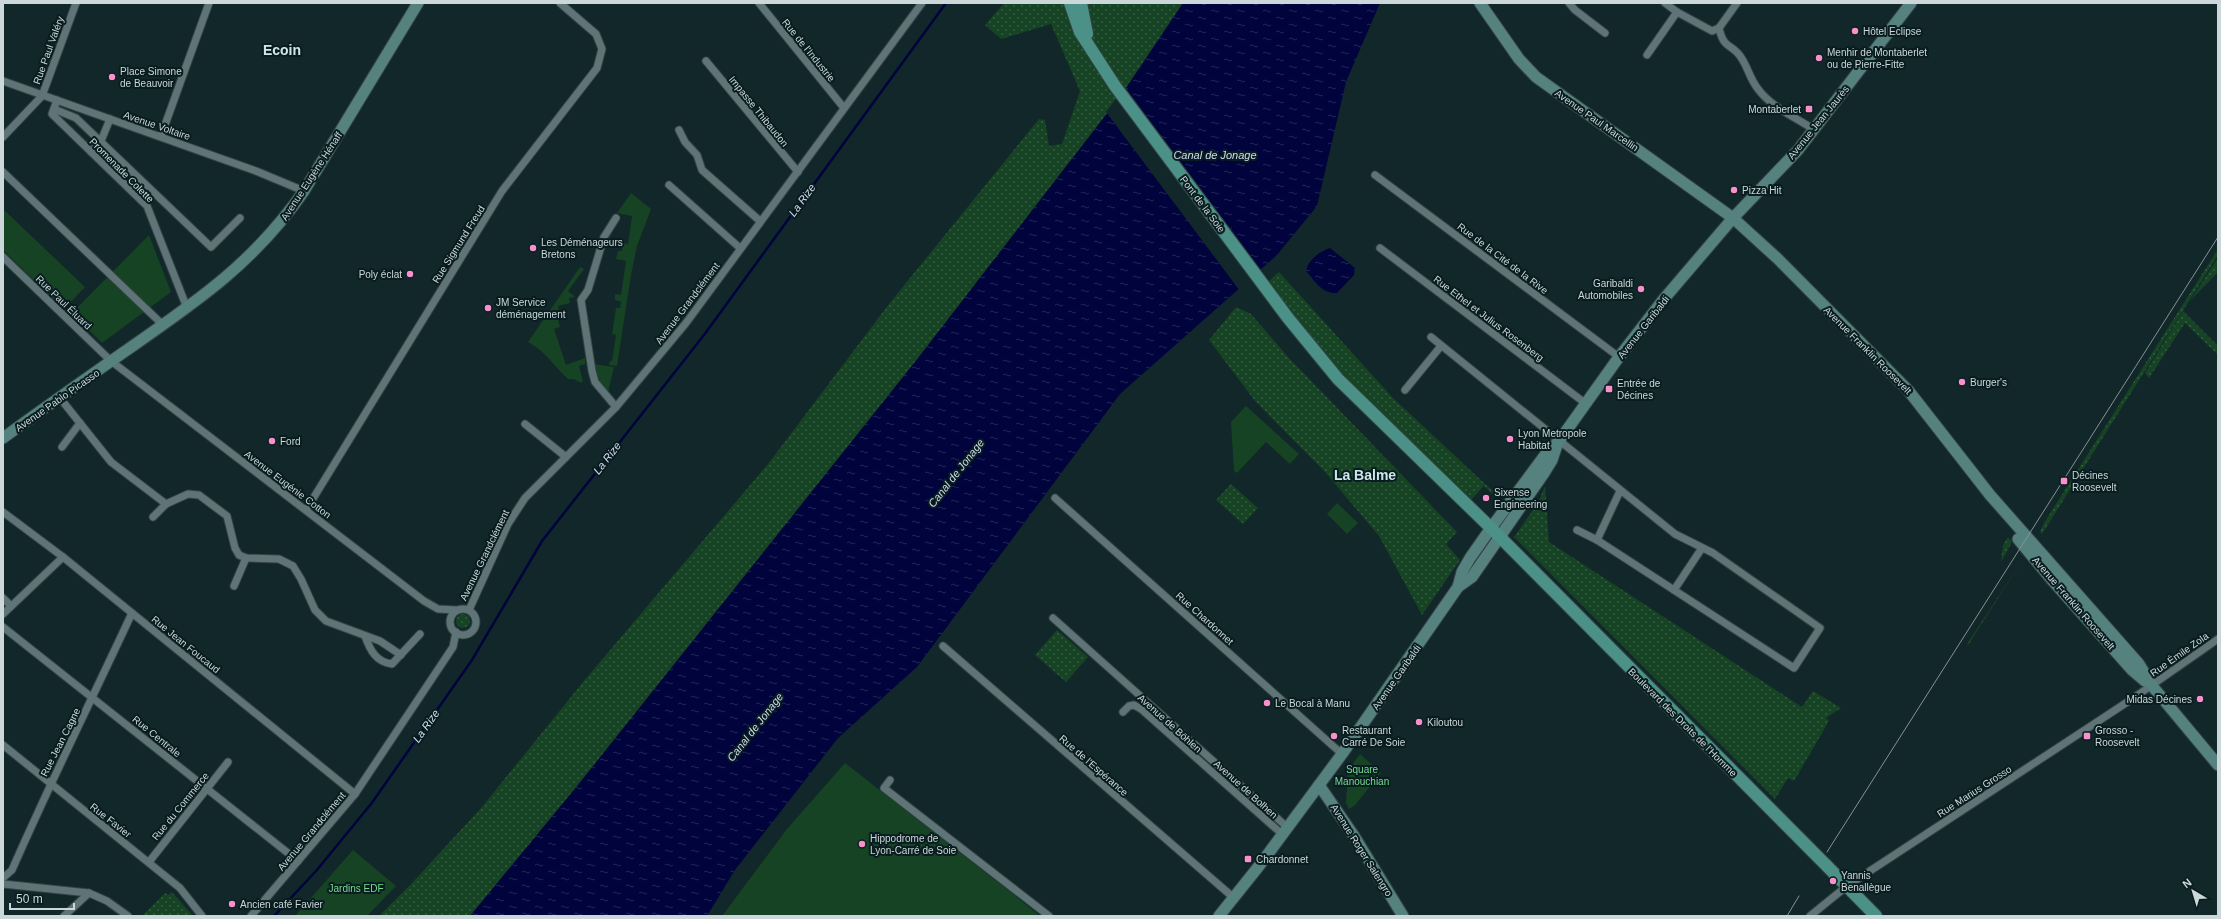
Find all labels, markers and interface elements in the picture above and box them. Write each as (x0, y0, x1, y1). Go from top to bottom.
street label: Rue Paul Valéry (31, 15, 66, 86)
street label: Rue de l'Industrie (780, 17, 838, 84)
marker: Hôtel Eclipse (1850, 26, 1860, 36)
place label: Hôtel Eclipse (1863, 26, 1922, 37)
district label: Ecoin (263, 42, 301, 58)
place label: Menhir de Montaberlet ou de Pierre-Fitte (1827, 47, 1927, 70)
marker: Menhir de Montaberlet ou de Pierre-Fitte (1814, 53, 1824, 63)
place label: Place Simone de Beauvoir (120, 66, 182, 89)
marker: Place Simone de Beauvoir (107, 72, 117, 82)
street label: Impasse Thibaudon (727, 74, 790, 149)
street label: Avenue Jean Jaurès (1785, 83, 1851, 161)
street label: Avenue Paul Marcellin (1553, 87, 1641, 153)
place label: Montaberlet (1748, 104, 1801, 115)
marker: Montaberlet (1804, 104, 1814, 114)
street label: Avenue Voltaire (122, 109, 192, 142)
street label: Avenue Eugène Hénaff (279, 130, 344, 222)
street label: Promenade Colette (87, 136, 156, 205)
water label: Canal de Jonage (1173, 149, 1257, 161)
street label: Pont de la Soie (1178, 174, 1228, 235)
water label: La Rize (786, 181, 818, 219)
marker: Pizza Hit (1729, 185, 1739, 195)
place label: Pizza Hit (1742, 185, 1782, 196)
street label: Rue Sigmund Freud (430, 203, 487, 285)
street label: Rue de la Cité de la Rive (1455, 221, 1551, 296)
place label: Les Déménageurs Bretons (541, 237, 623, 260)
marker: Les Déménageurs Bretons (528, 243, 538, 253)
street label: Avenue Grandclément (653, 260, 722, 346)
place label: Poly éclat (359, 269, 402, 280)
marker: Poly éclat (405, 269, 415, 279)
street label: Rue Paul Éluard (34, 272, 94, 332)
street label: Rue Ethel et Julius Rosenberg (1431, 273, 1546, 363)
place label: Garibaldi Automobiles (1578, 278, 1633, 301)
marker: Garibaldi Automobiles (1636, 284, 1646, 294)
street label: Avenue Garibaldi (1615, 294, 1671, 361)
place label: JM Service déménagement (496, 297, 566, 320)
marker: JM Service déménagement (483, 303, 493, 313)
street label: Avenue Franklin Roosevelt (1822, 304, 1914, 397)
street label: Avenue Pablo Picasso (13, 367, 102, 434)
marker: Burger's (1957, 377, 1967, 387)
place label: Burger's (1970, 377, 2007, 388)
place label: Entrée de Décines (1617, 378, 1661, 401)
marker: Entrée de Décines (1604, 384, 1614, 394)
place label: Lyon Metropole Habitat (1518, 428, 1587, 451)
marker: Lyon Metropole Habitat (1505, 434, 1515, 444)
marker: Ford (267, 436, 277, 446)
place label: Ford (280, 436, 301, 447)
water label: Canal de Jonage (926, 437, 986, 509)
water label: La Rize (591, 440, 623, 476)
street label: Avenue Eugénie Cotton (242, 448, 333, 521)
district label: La Balme (1334, 467, 1396, 483)
place label: Décines Roosevelt (2072, 470, 2117, 493)
marker: Décines Roosevelt (2059, 476, 2069, 486)
place label: Sixense Engineering (1494, 487, 1547, 510)
marker: Sixense Engineering (1481, 493, 1491, 503)
street label: Avenue Grandclément (458, 508, 511, 602)
street label: Avenue Franklin Roosevelt (2030, 555, 2117, 652)
street label: Rue Chardonnet (1174, 590, 1236, 647)
street label: Rue Jean Foucaud (149, 614, 222, 675)
street label: Rue Émile Zola (2148, 629, 2211, 679)
street label: Avenue Garibaldi (1370, 643, 1423, 712)
street label: Boulevard des Droits de l'Homme (1626, 666, 1739, 779)
water label: Canal de Jonage (725, 691, 785, 763)
street label: Avenue de Böhlen (1136, 692, 1204, 755)
place label: Midas Décines (2126, 694, 2192, 705)
marker: Midas Décines (2195, 694, 2205, 704)
marker: Le Bocal à Manu (1262, 698, 1272, 708)
place label: Le Bocal à Manu (1275, 698, 1350, 709)
street label: Rue Jean Cagne (39, 706, 83, 778)
water label: La Rize (410, 707, 442, 745)
street label: Rue Centrale (130, 714, 183, 759)
marker: Kiloutou (1414, 717, 1424, 727)
place label: Kiloutou (1427, 717, 1463, 728)
place label: Restaurant Carré De Soie (1342, 725, 1406, 748)
place label: Grosso - Roosevelt (2095, 725, 2140, 748)
marker: Restaurant Carré De Soie (1329, 731, 1339, 741)
marker: Grosso - Roosevelt (2082, 731, 2092, 741)
street label: Rue de l'Espérance (1057, 733, 1130, 798)
street label: Avenue de Bolhen (1212, 758, 1280, 821)
street label: Rue Marius Grosso (1935, 763, 2014, 819)
park label: Square Manouchian (1335, 764, 1389, 787)
street label: Rue du Commerce (150, 770, 211, 842)
street label: Avenue Grandclément (275, 790, 348, 873)
street label: Rue Favier (88, 801, 134, 840)
street label: Avenue Roger Salengro (1329, 802, 1395, 899)
place label: Hippodrome de Lyon-Carré de Soie (870, 833, 957, 856)
marker: Hippodrome de Lyon-Carré de Soie (857, 839, 867, 849)
marker: Chardonnet (1243, 854, 1253, 864)
place label: Chardonnet (1256, 854, 1308, 865)
place label: Yannis Benallègue (1841, 870, 1891, 893)
north arrow (2173, 871, 2213, 911)
marker: Yannis Benallègue (1828, 876, 1838, 886)
text: N (2180, 876, 2194, 890)
park label: Jardins EDF (328, 883, 384, 894)
scale bar (10, 885, 74, 911)
text: 50 m (16, 892, 43, 906)
marker: Ancien café Favier (227, 899, 237, 909)
place label: Ancien café Favier (240, 899, 323, 910)

